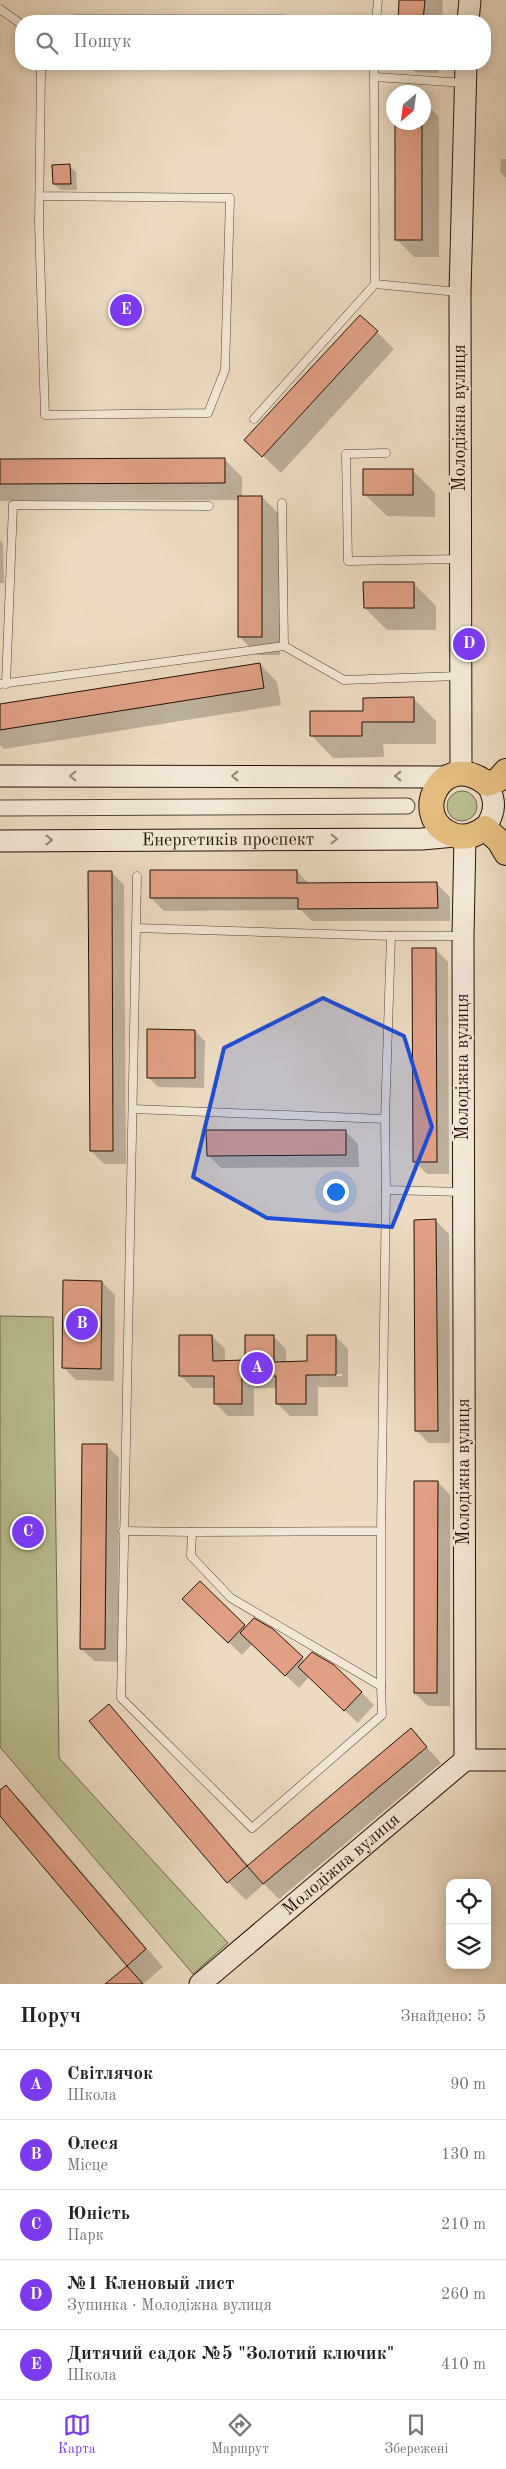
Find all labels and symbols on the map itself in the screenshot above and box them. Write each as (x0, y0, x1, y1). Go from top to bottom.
north arrow (386, 85, 431, 130)
pin: E (110, 291, 142, 329)
street label: Молодіжна вулиця (451, 344, 469, 492)
pin: D (453, 625, 485, 663)
one-way arrow (68, 771, 76, 781)
one-way arrow (231, 771, 238, 781)
one-way arrow (393, 771, 401, 781)
street label: Енергетиків проспект (142, 831, 314, 849)
one-way arrow (330, 834, 338, 844)
one-way arrow (45, 835, 53, 845)
street label: Молодіжна вулиця (454, 993, 472, 1141)
your location (323, 1179, 349, 1205)
pin: B (66, 1305, 98, 1343)
pin: A (241, 1349, 273, 1387)
street label: Молодіжна вулиця (455, 1398, 473, 1546)
pin: C (12, 1513, 44, 1551)
street label: Молодіжна вулиця (279, 1810, 403, 1919)

